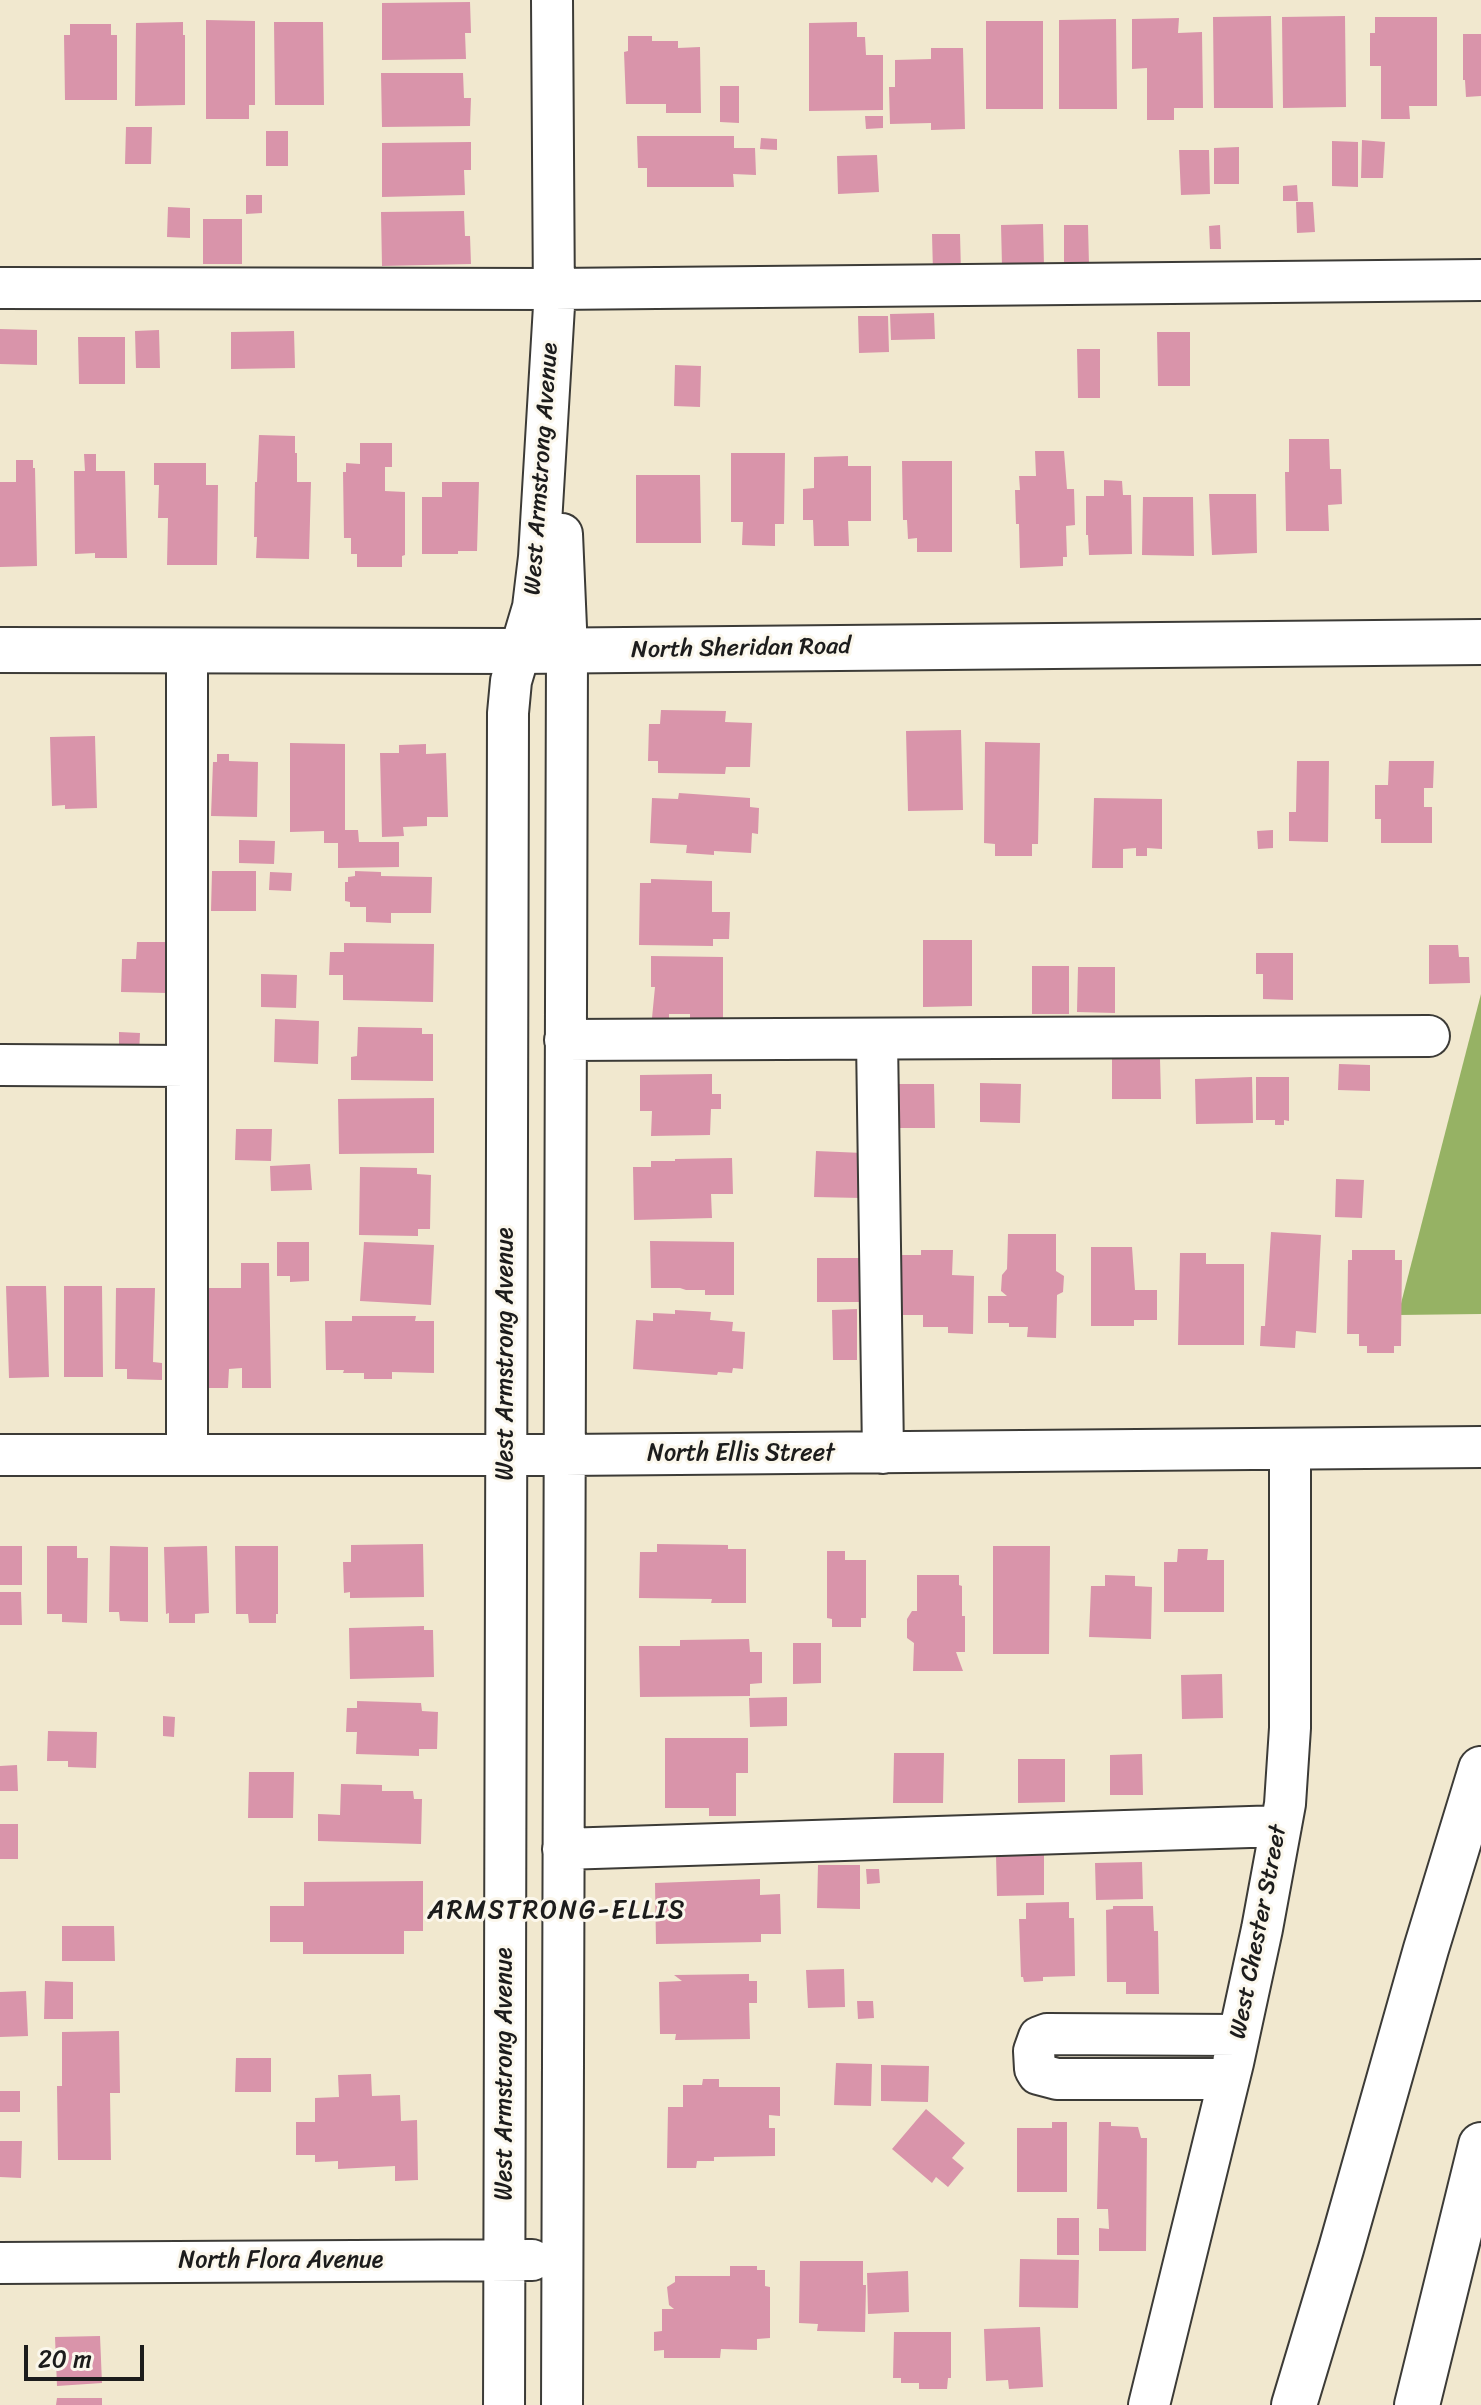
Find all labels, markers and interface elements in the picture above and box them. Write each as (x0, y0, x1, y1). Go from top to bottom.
street label: West Armstrong Avenue (519, 342, 565, 596)
street label: North Sheridan Road (631, 633, 851, 665)
street label: West Armstrong Avenue (492, 1228, 520, 1480)
street label: North Ellis Street (647, 1440, 835, 1468)
street label: West Chester Street (1224, 1823, 1294, 2041)
district label: ARMSTRONG-ELLIS (428, 1895, 686, 1927)
street label: West Armstrong Avenue (491, 1948, 519, 2200)
street label: North Flora Avenue (179, 2247, 383, 2275)
scale bar (28, 2329, 148, 2379)
text: 20 m (38, 2338, 92, 2380)

